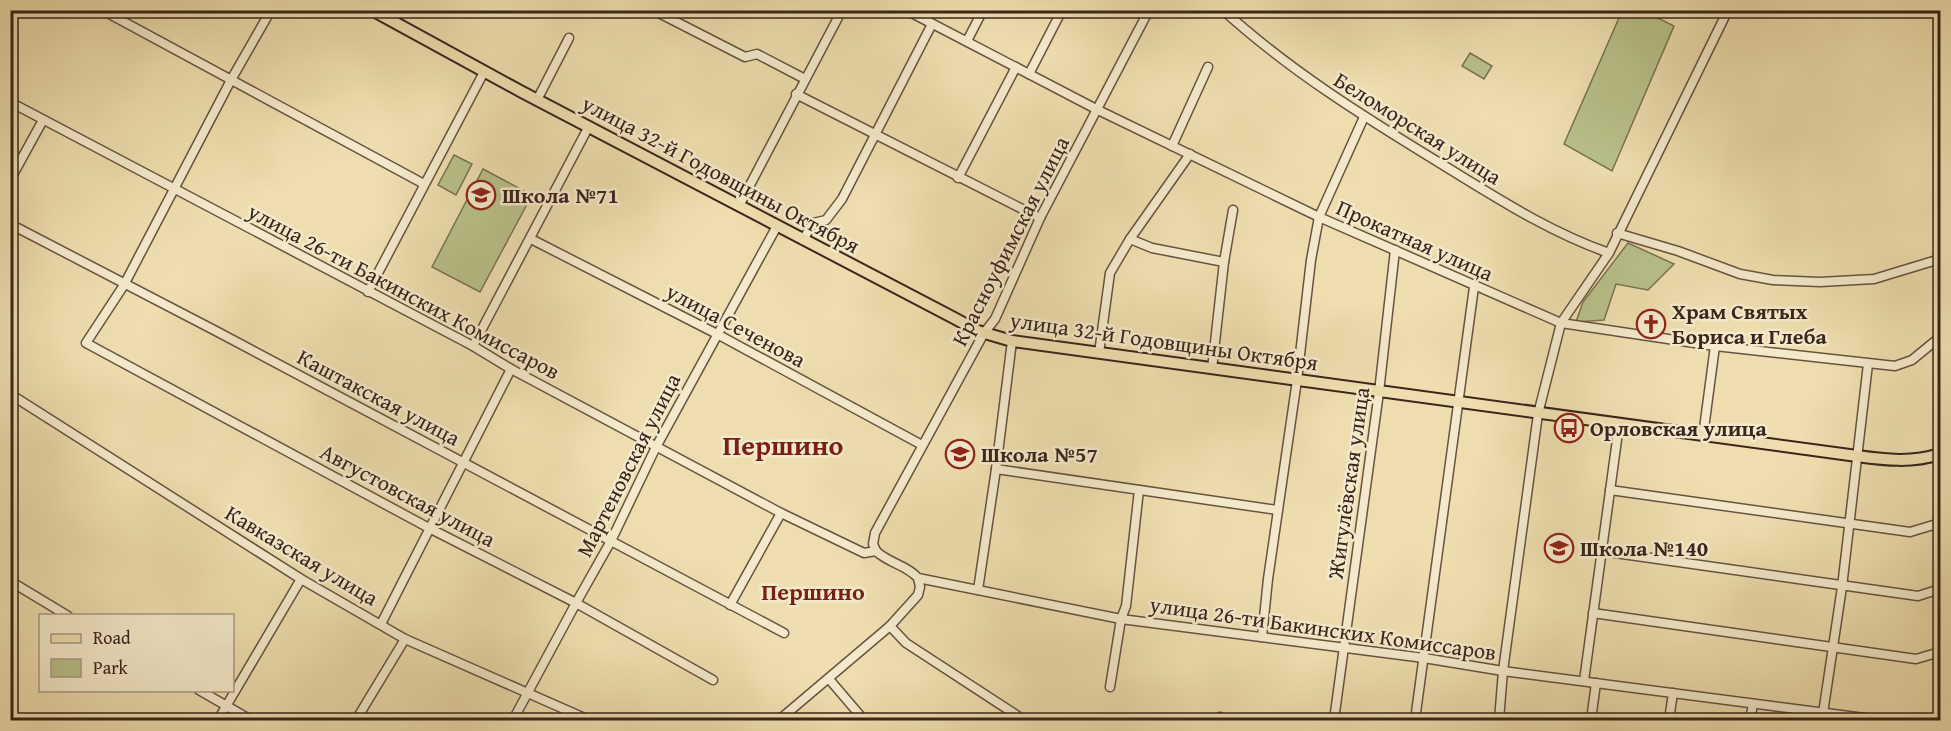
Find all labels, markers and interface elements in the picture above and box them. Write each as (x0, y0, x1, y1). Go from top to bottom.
street label: Беломорская улица (1328, 64, 1508, 193)
street label: улица 32-й Годовщины Октября (575, 86, 866, 261)
street label: Красноуфимская улица (943, 130, 1077, 351)
school or university icon: Школа №71 (465, 179, 497, 211)
place label: Школа №71 (502, 179, 619, 211)
street label: Прокатная улица (1332, 191, 1499, 289)
street label: улица 26-ти Бакинских Комиссаров (241, 194, 566, 387)
street label: улица Сеченова (660, 274, 812, 375)
place label: Храм Святых Бориса и Глеба (1672, 295, 1828, 352)
street label: улица 32-й Годовщины Октября (1007, 303, 1320, 378)
church icon: Храм Святых Бориса и Глеба (1635, 308, 1667, 340)
street label: Каштакская улица (292, 341, 467, 454)
street label: Мартеновская улица (568, 367, 688, 562)
street label: Жигулёвская улица (1319, 385, 1377, 582)
bus stop icon: Орловская улица (1553, 412, 1585, 444)
place label: Орловская улица (1590, 412, 1767, 444)
district label: Першино (723, 424, 844, 465)
street label: Августовская улица (315, 435, 502, 555)
school or university icon: Школа №57 (944, 438, 976, 470)
place label: Школа №57 (981, 438, 1098, 470)
street label: Кавказская улица (219, 497, 385, 614)
school or university icon: Школа №140 (1543, 532, 1575, 564)
place label: Школа №140 (1580, 532, 1708, 564)
district label: Першино (761, 574, 865, 609)
street label: улица 26-ти Бакинских Комиссаров (1147, 588, 1498, 668)
legend (39, 614, 234, 692)
text: Road (93, 624, 131, 651)
text: Park (93, 654, 129, 681)

